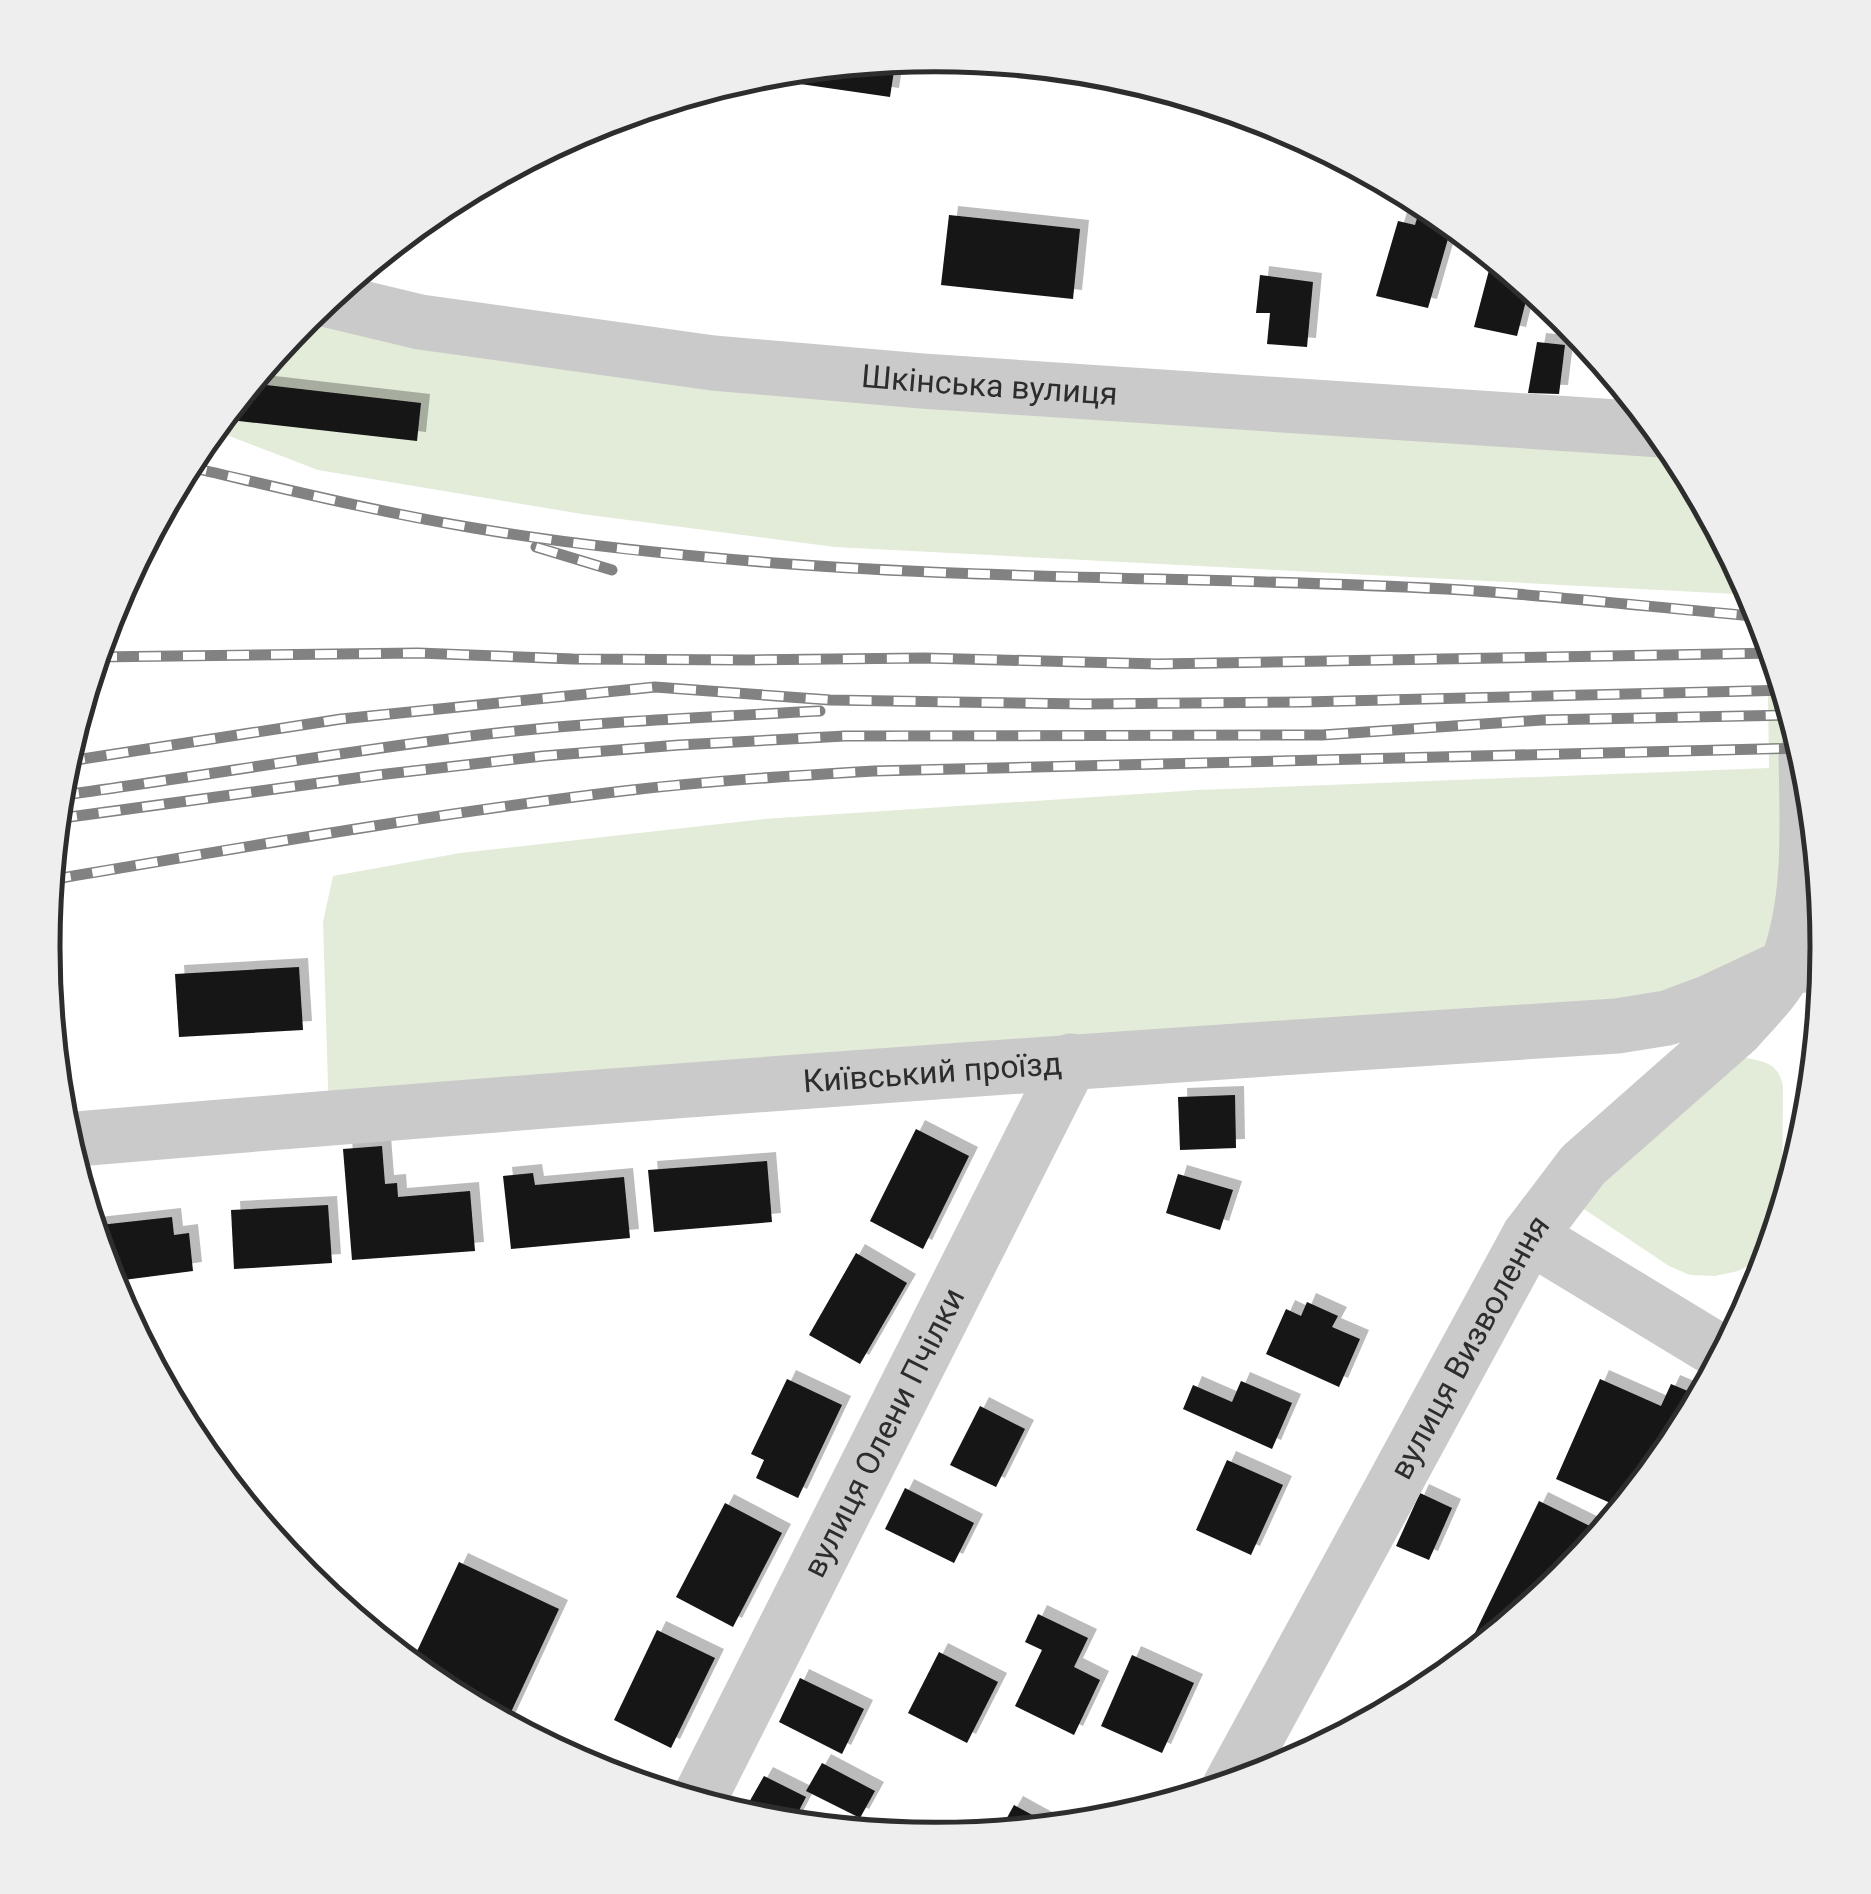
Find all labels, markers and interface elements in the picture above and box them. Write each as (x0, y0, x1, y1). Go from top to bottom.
street label: Шкінська вулиця (860, 357, 1119, 413)
street label: Київський проїзд (802, 1044, 1063, 1101)
street label: вулиця Визволення (1382, 1207, 1557, 1485)
street label: вулиця Олени Пчілки (795, 1281, 973, 1583)

